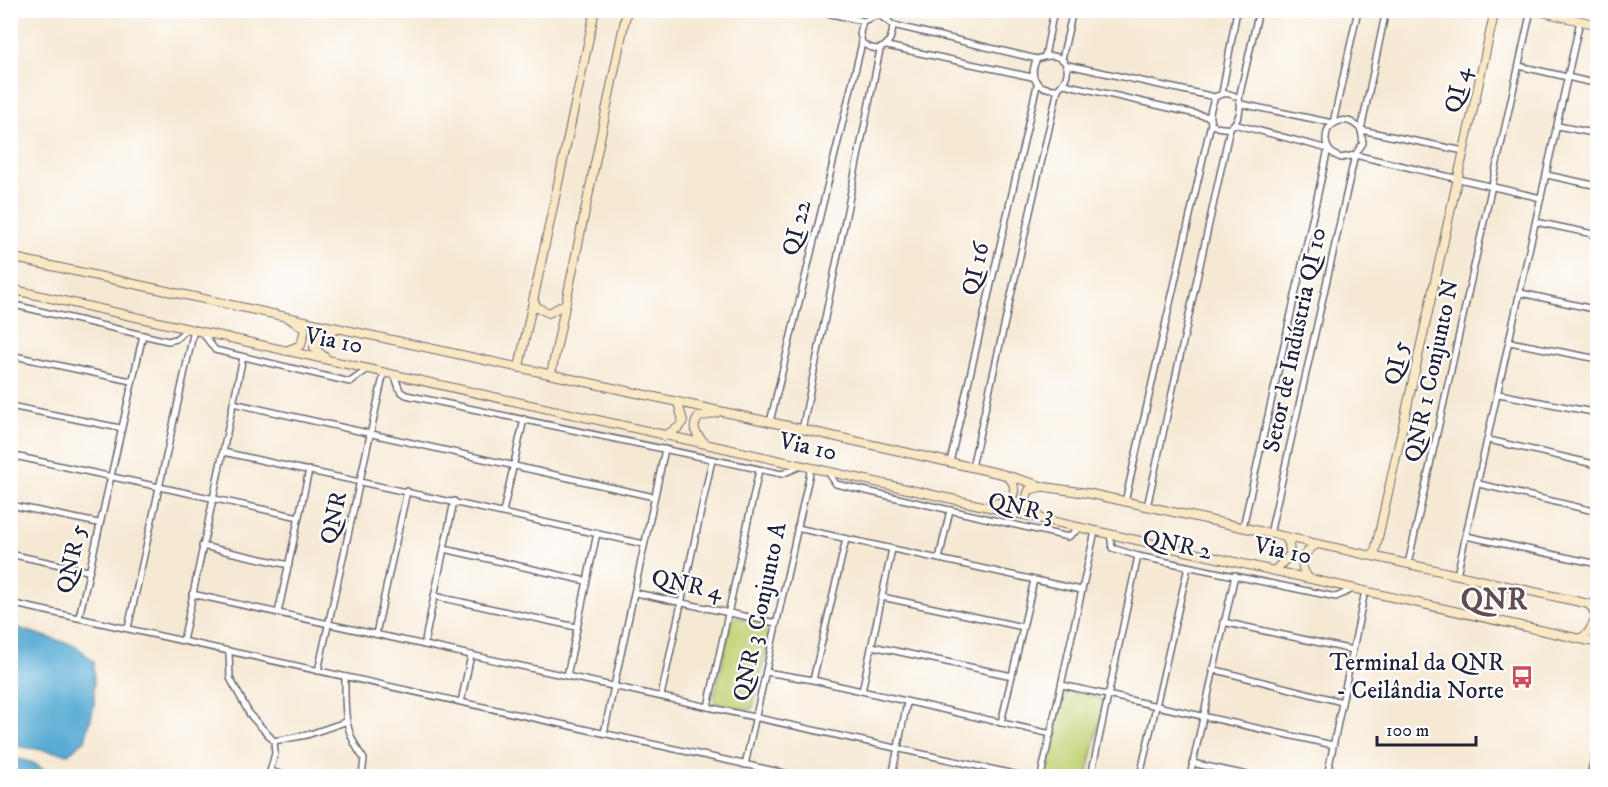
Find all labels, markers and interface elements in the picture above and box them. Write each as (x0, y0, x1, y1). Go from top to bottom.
street label: QI 4 (1438, 63, 1478, 116)
street label: QI 22 (776, 197, 818, 259)
street label: Setor de Indústria QI 10 (1256, 225, 1334, 455)
street label: QI 16 (955, 238, 997, 299)
street label: QNR 1 Conjunto N (1398, 277, 1466, 465)
street label: Via 10 (302, 321, 365, 361)
street label: QI 5 (1378, 338, 1416, 388)
street label: Via 10 (775, 426, 840, 468)
street label: QNR 3 (985, 486, 1057, 530)
street label: QNR (314, 489, 354, 547)
street label: QNR 3 Conjunto A (726, 519, 794, 704)
street label: QNR 5 (50, 521, 94, 596)
street label: QNR 2 (1140, 523, 1215, 567)
street label: Via 10 (1250, 530, 1315, 572)
street label: QNR 4 (649, 563, 727, 607)
district label: QNR (1461, 582, 1528, 619)
place label: Terminal da QNR - Ceilândia Norte (1330, 648, 1504, 706)
bus stop icon: Terminal da QNR - Ceilândia Norte (1509, 664, 1535, 690)
scale bar (1377, 709, 1476, 747)
text: 100 m (1386, 720, 1429, 742)

